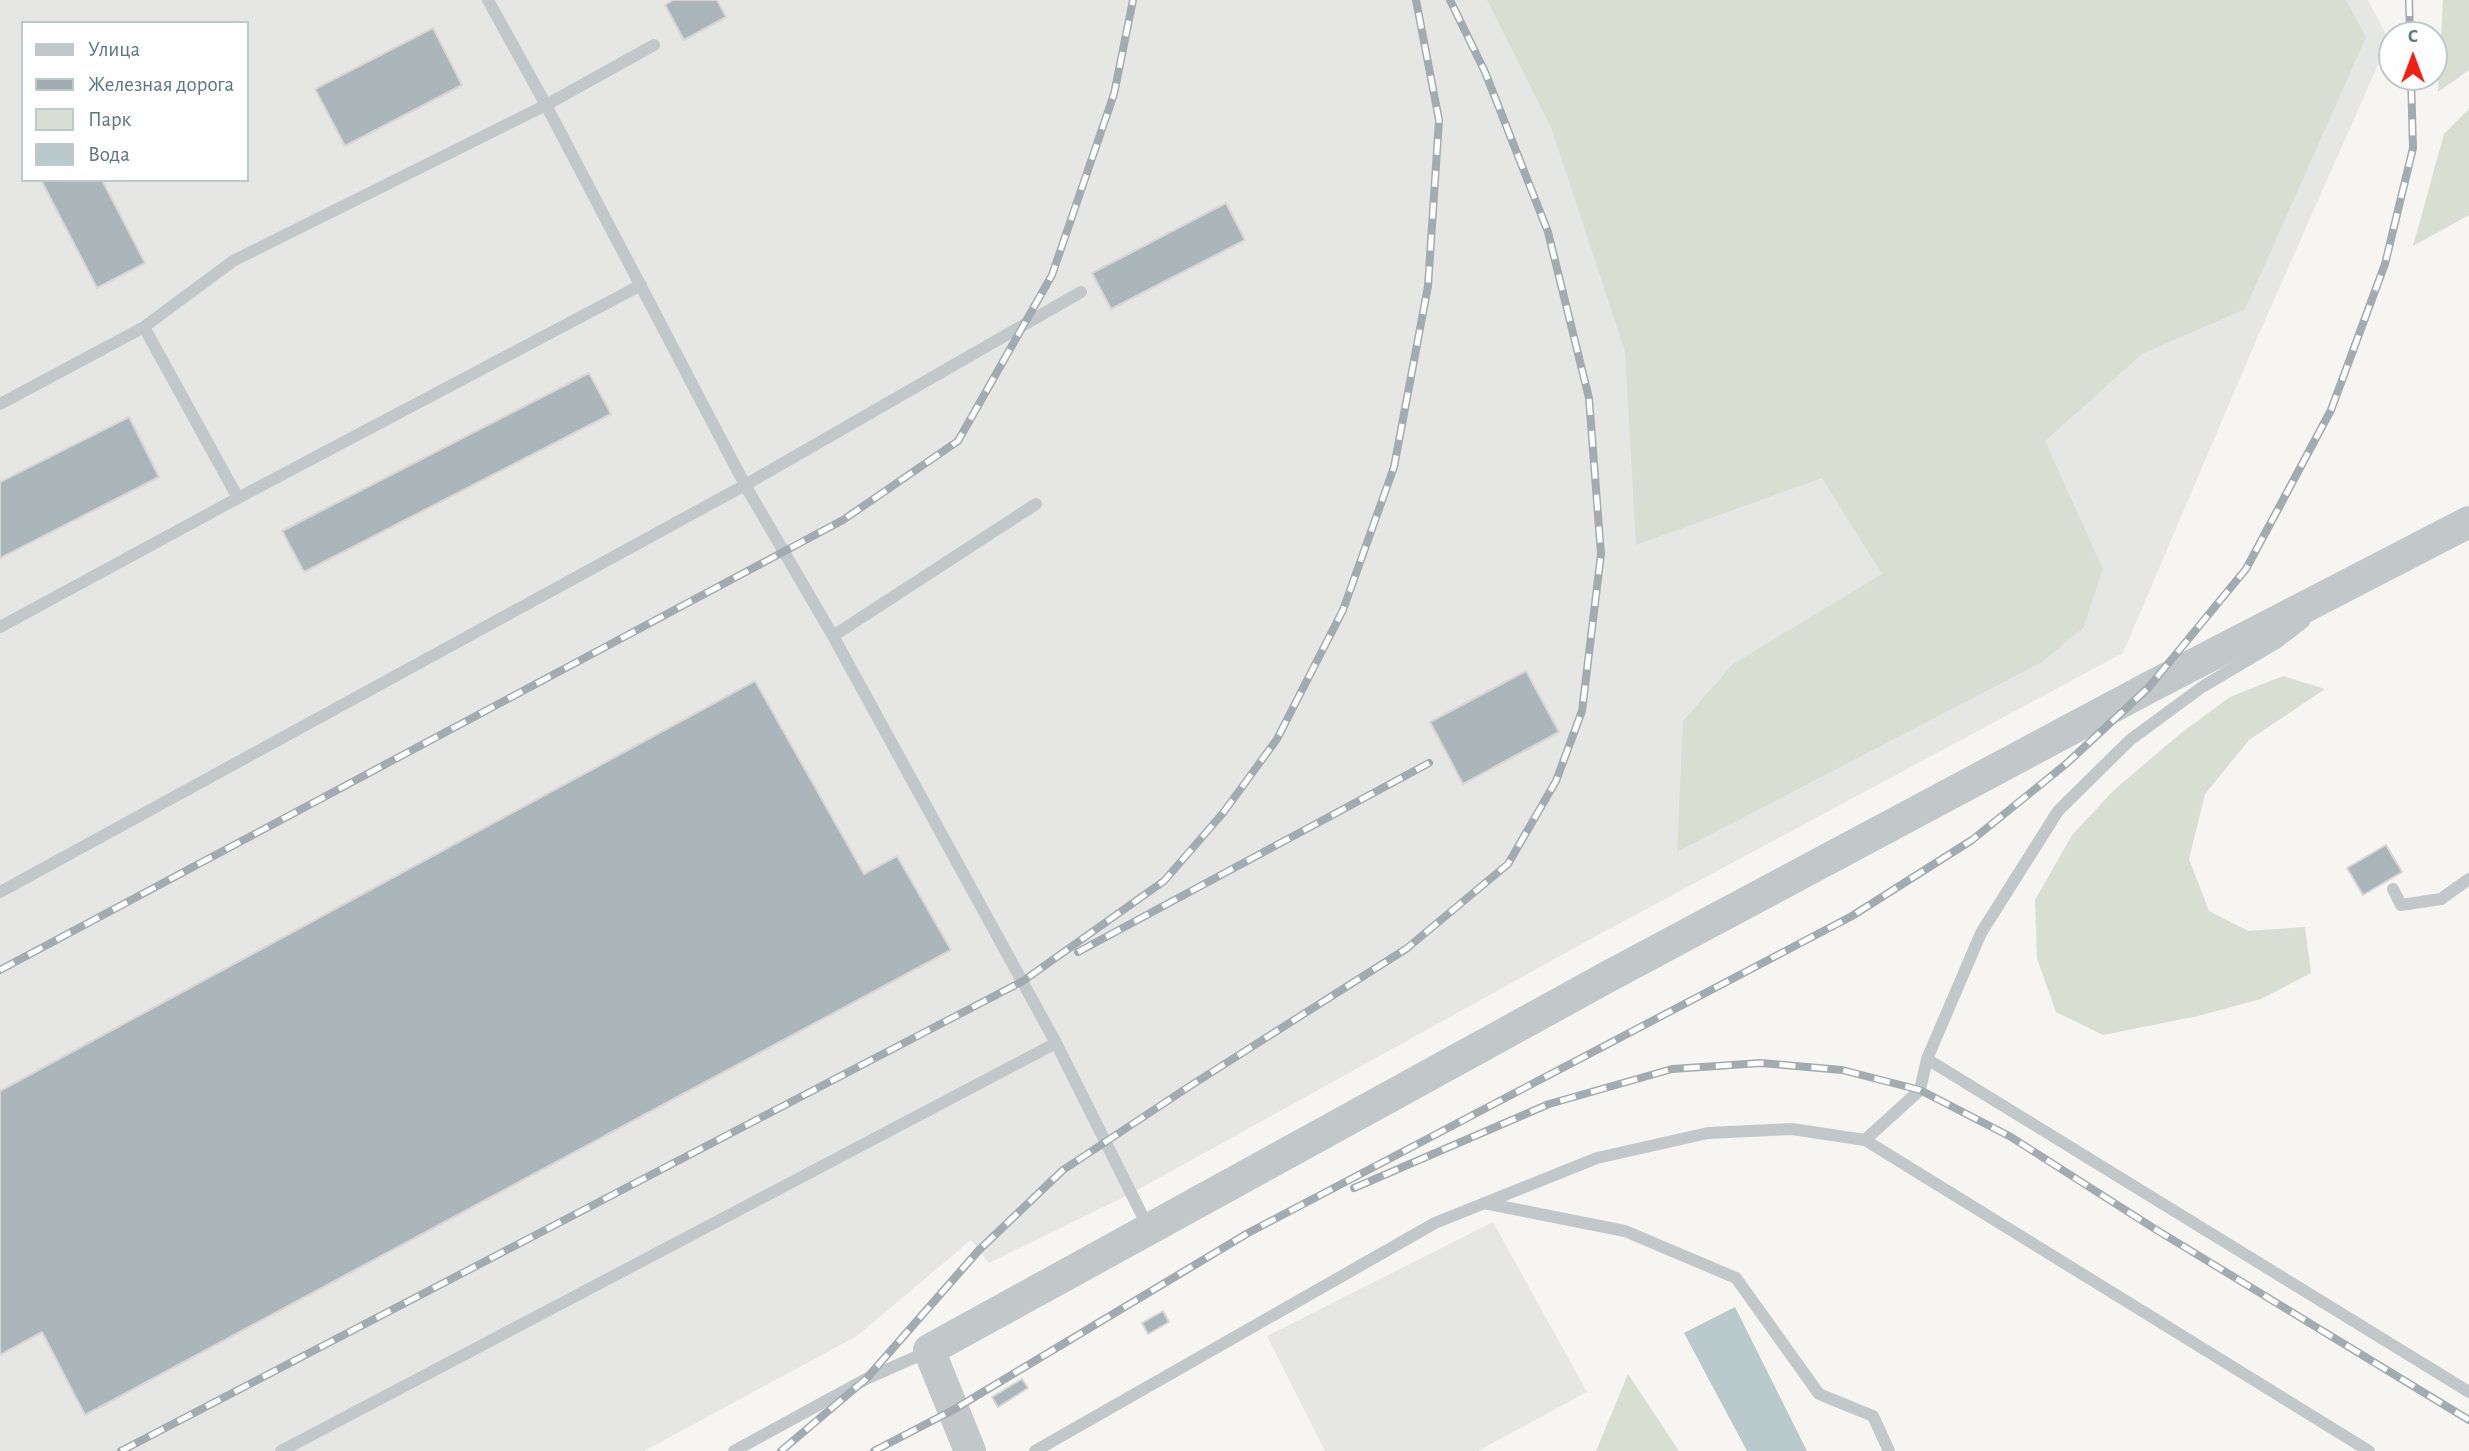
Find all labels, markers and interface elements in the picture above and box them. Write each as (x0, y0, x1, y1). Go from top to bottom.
legend (21, 21, 248, 182)
north arrow (2378, 21, 2448, 91)
text: С (2408, 27, 2418, 46)
text: Улица (88, 39, 140, 60)
text: Железная дорога (88, 74, 234, 95)
text: Парк (88, 109, 131, 130)
text: Вода (88, 144, 130, 165)

